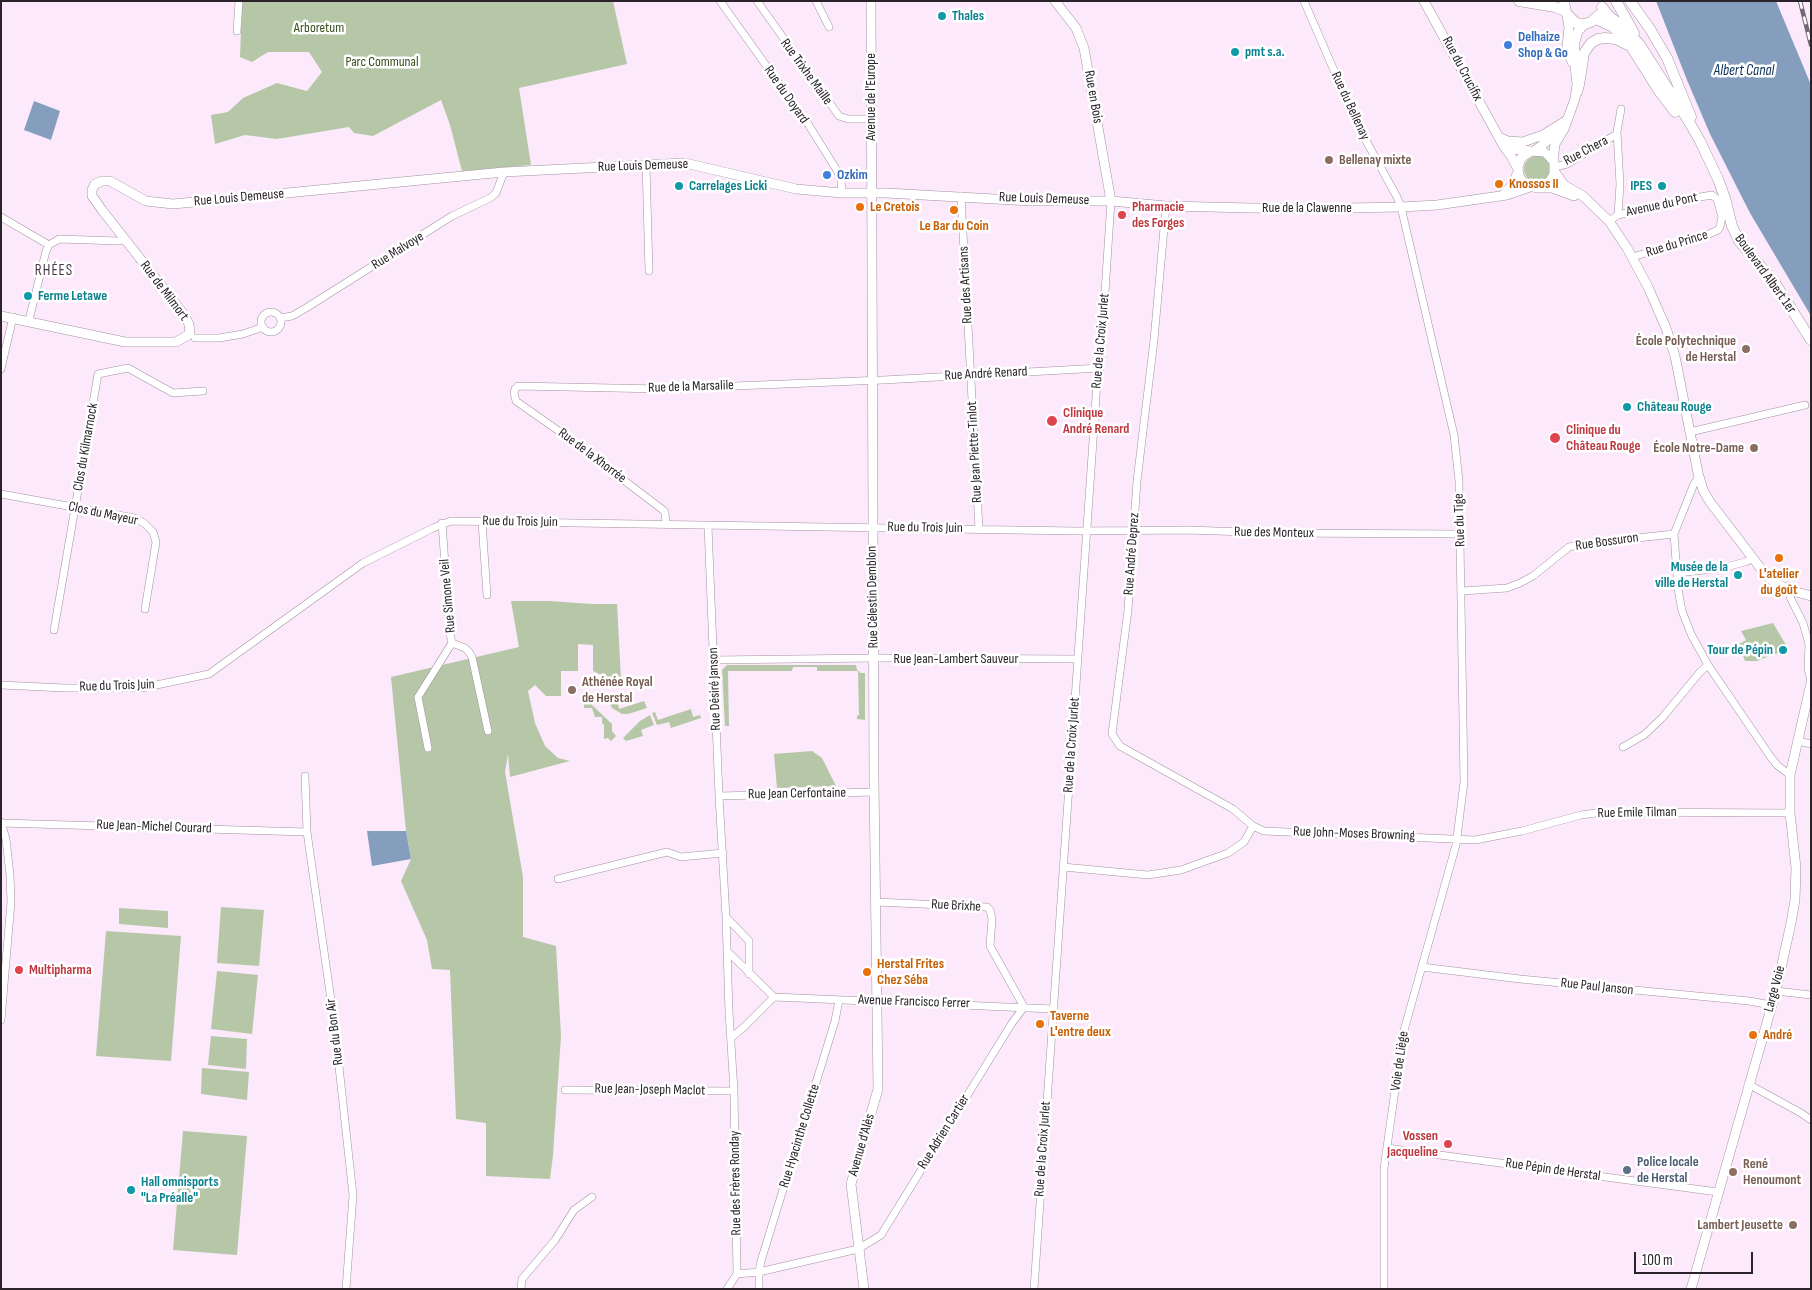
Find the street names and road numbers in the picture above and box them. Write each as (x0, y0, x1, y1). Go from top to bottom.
street label: Rue du Crucifix (1438, 34, 1486, 104)
street label: Rue Trixhe Maille (776, 36, 836, 108)
street label: Avenue de l'Europe (863, 53, 879, 141)
street label: Rue du Doyard (760, 63, 812, 127)
street label: Rue en Bois (1080, 69, 1106, 125)
street label: Rue du Bellenay (1327, 69, 1373, 143)
street label: Rue Chera (1561, 132, 1611, 170)
street label: Rue Louis Demeuse (598, 156, 688, 176)
street label: Rue Louis Demeuse (193, 186, 285, 210)
street label: Rue Louis Demeuse (999, 189, 1089, 209)
street label: Avenue du Pont (1625, 189, 1699, 221)
street label: Rue de la Clawenne (1262, 200, 1352, 216)
street label: Rue du Prince (1644, 227, 1710, 261)
street label: Rue Malvoye (369, 228, 427, 274)
street label: Boulevard Albert 1er (1731, 231, 1799, 317)
street label: Rue des Artisans (956, 246, 976, 324)
street label: Rue de Milmort (136, 258, 192, 324)
street label: Rue de la Croix Jurlet (1088, 293, 1114, 389)
street label: Rue André Renard (944, 363, 1028, 385)
street label: Rue de la Marsalile (648, 377, 734, 397)
street label: Rue Jean Piette-Tinlot (964, 401, 986, 503)
street label: Clos du Kilmarnock (70, 402, 102, 492)
street label: Rue de la Xhorrée (555, 425, 629, 487)
street label: Rue du Tige (1451, 493, 1469, 547)
street label: Clos du Mayeur (67, 498, 139, 530)
street label: Rue André Deprez (1121, 512, 1143, 596)
street label: Rue du Trois Juin (482, 513, 558, 531)
street label: Rue du Trois Juin (887, 519, 963, 537)
street label: Rue des Monteux (1234, 524, 1314, 542)
street label: Rue Bossuron (1574, 529, 1640, 555)
street label: Rue Célestin Demblon (864, 546, 882, 648)
street label: Rue Simone Veil (436, 558, 460, 634)
street label: Rue Désiré Janson (705, 647, 725, 731)
street label: Rue Jean-Lambert Sauveur (894, 651, 1018, 667)
street label: Rue du Trois Juin (79, 676, 155, 696)
street label: Rue de la Croix Jurlet (1060, 697, 1084, 793)
street label: Rue Jean Cerfontaine (748, 785, 846, 803)
street label: Rue Emile Tilman (1597, 804, 1677, 822)
street label: Rue Jean-Michel Courard (96, 817, 212, 837)
street label: Rue John-Moses Browning (1293, 823, 1415, 845)
street label: Rue Brixhe (931, 896, 981, 916)
street label: Large Voie (1761, 964, 1789, 1014)
street label: Rue Paul Janson (1560, 975, 1634, 999)
street label: Avenue Francisco Ferrer (858, 992, 970, 1012)
street label: Rue du Bon Air (323, 998, 347, 1066)
street label: Voie de Liège (1387, 1030, 1413, 1092)
street label: Rue Jean-Joseph Maclot (594, 1081, 706, 1099)
street label: Rue Hyacinthe Collette (776, 1082, 824, 1190)
street label: Rue Adrien Cartier (914, 1092, 974, 1172)
street label: Rue de la Croix Jurlet (1031, 1101, 1055, 1197)
street label: Avenue d'Alès (845, 1112, 879, 1178)
street label: Rue des Frères Ronday (727, 1130, 745, 1236)
street label: Rue Pépin de Herstal (1504, 1155, 1602, 1185)

